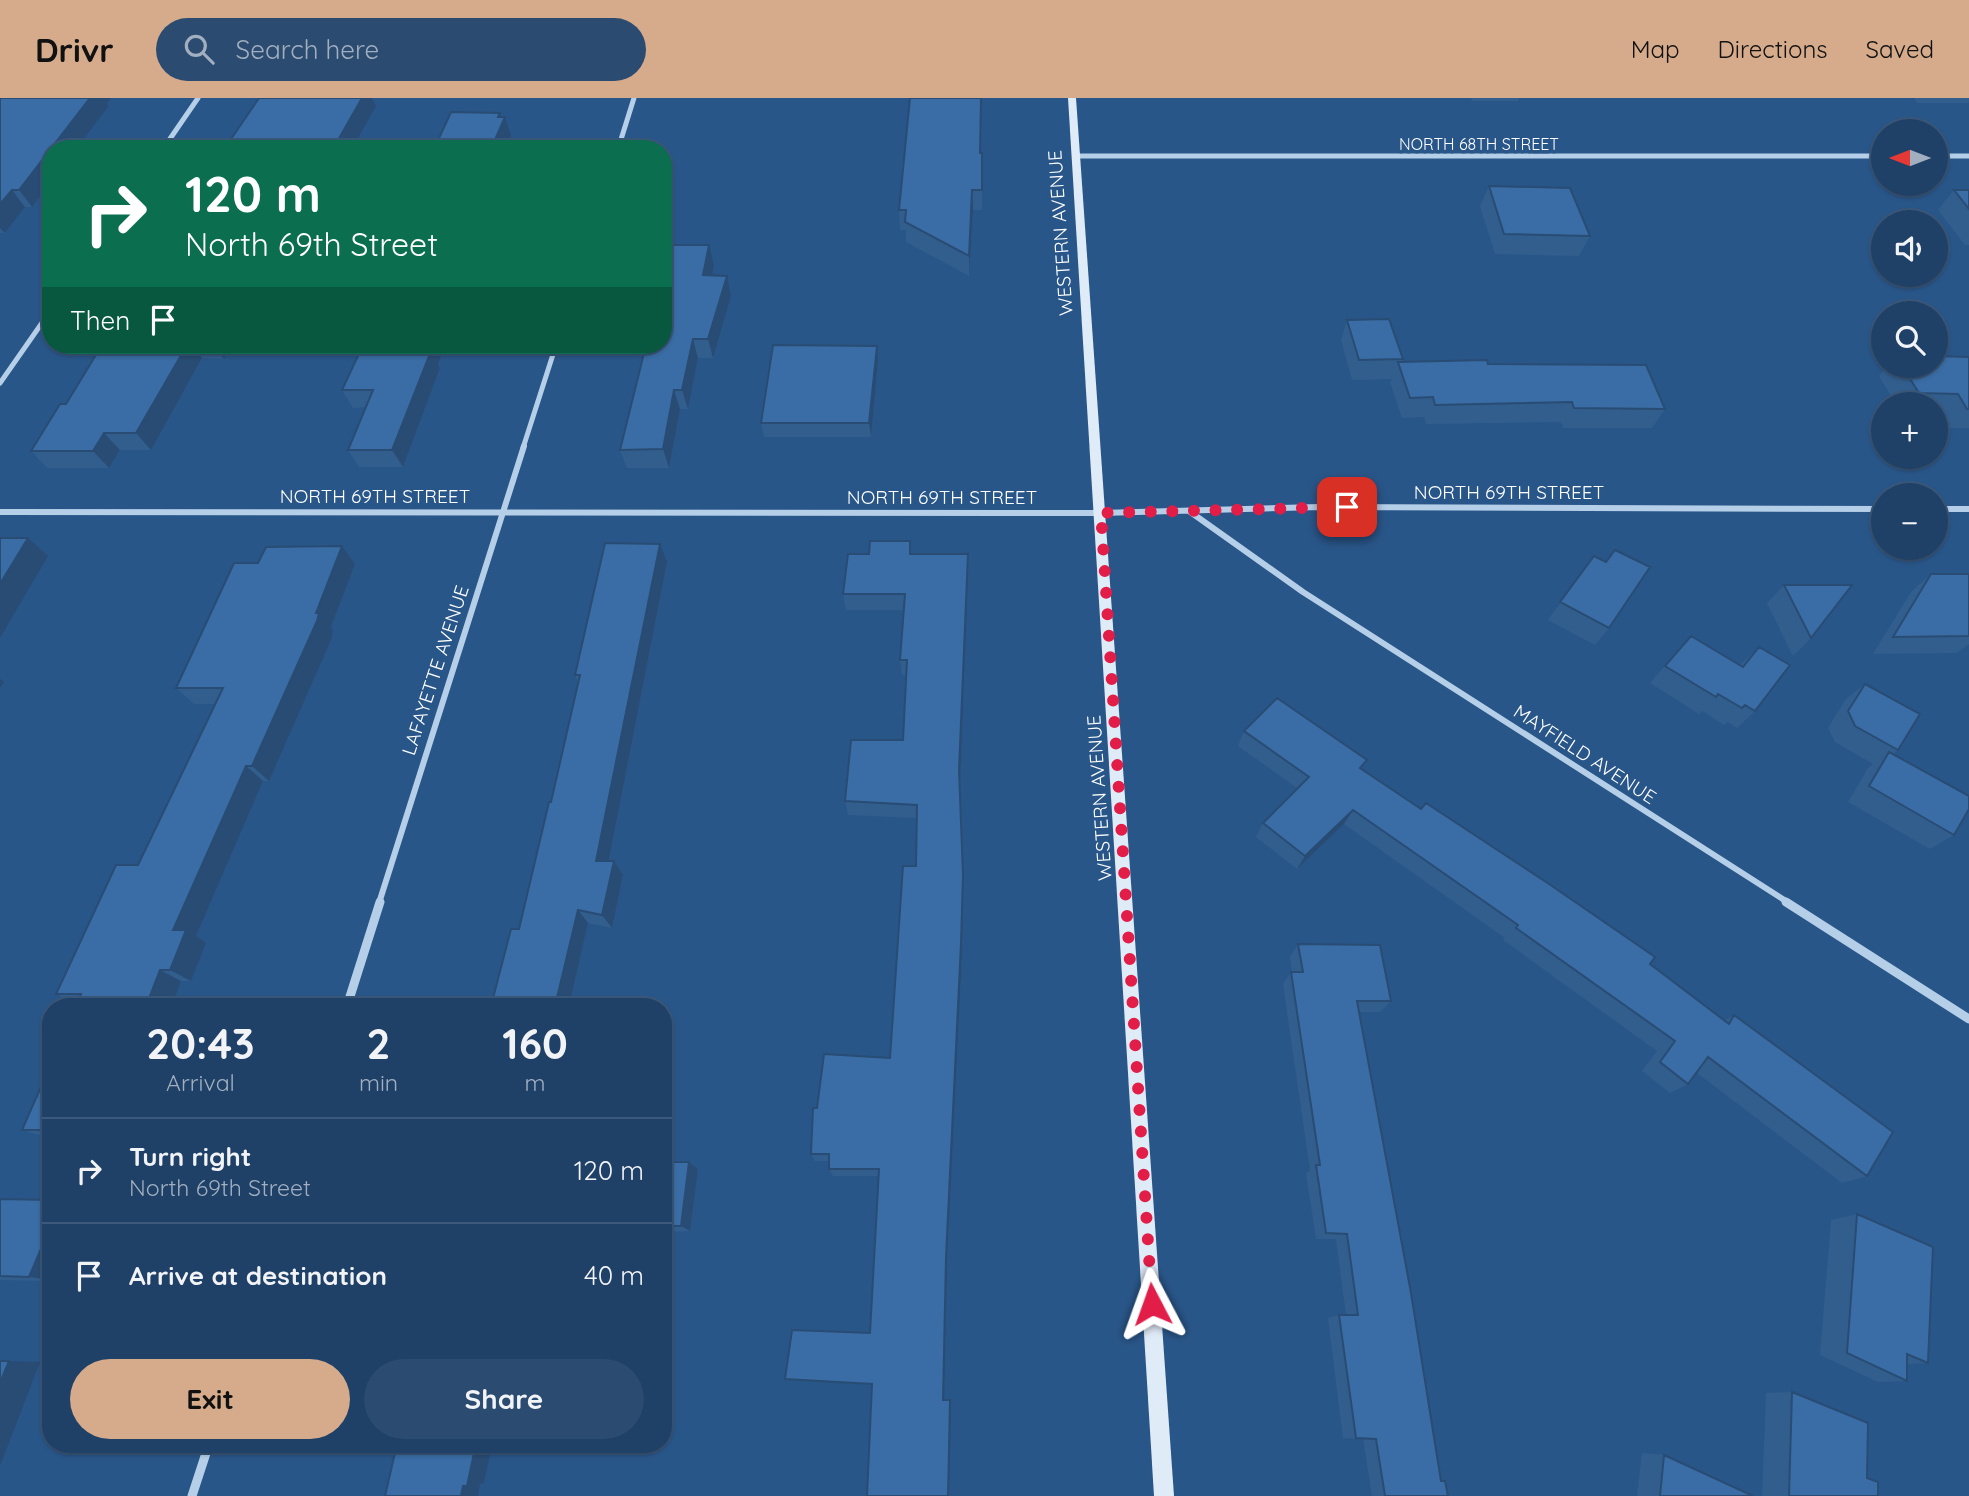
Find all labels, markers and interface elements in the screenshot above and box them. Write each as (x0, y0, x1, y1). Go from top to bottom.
search box (156, 18, 646, 81)
text: Drivr (35, 29, 114, 70)
icon: search (180, 30, 218, 68)
text: Search here (236, 33, 379, 66)
text: Map (1631, 34, 1680, 64)
text: Directions (1718, 34, 1828, 64)
text: Saved (1866, 34, 1934, 64)
north arrow (1871, 119, 1948, 196)
map controls (1871, 119, 1948, 560)
street label: NORTH 68TH STREET (1399, 134, 1559, 154)
street label: WESTERN AVENUE (1042, 149, 1078, 317)
text: 120 m (185, 163, 321, 224)
icon: right (70, 168, 161, 259)
button: sound (1871, 210, 1948, 287)
text: North 69th Street (185, 224, 438, 264)
icon: arrive (144, 301, 182, 339)
button: search (1871, 301, 1948, 378)
text: Then (70, 304, 130, 337)
button: + (1871, 392, 1948, 469)
pin (1317, 477, 1377, 537)
street label: NORTH 69TH STREET (1414, 480, 1604, 504)
button: − (1871, 483, 1948, 560)
street label: NORTH 69TH STREET (280, 484, 470, 508)
street label: NORTH 69TH STREET (847, 485, 1037, 509)
icon: arrive (1328, 488, 1366, 526)
street label: LAFAYETTE AVENUE (396, 582, 474, 758)
street label: MAYFIELD AVENUE (1509, 699, 1661, 809)
street label: WESTERN AVENUE (1081, 714, 1117, 882)
text: 20:43 (146, 1017, 255, 1070)
text: 2 (367, 1017, 390, 1070)
text: 160 (502, 1017, 568, 1070)
text: Arrival (166, 1068, 235, 1097)
text: min (359, 1068, 398, 1097)
text: m (525, 1068, 546, 1097)
text: Turn right (129, 1140, 251, 1173)
icon: right (70, 1152, 108, 1190)
text: 120 m (574, 1154, 644, 1187)
text: North 69th Street (129, 1173, 311, 1202)
icon: arrive (70, 1257, 108, 1295)
text: Arrive at destination (129, 1259, 387, 1292)
text: 40 m (584, 1259, 644, 1292)
position arrow (1115, 1267, 1189, 1341)
button: Exit (70, 1359, 350, 1439)
button: Share (364, 1359, 644, 1439)

